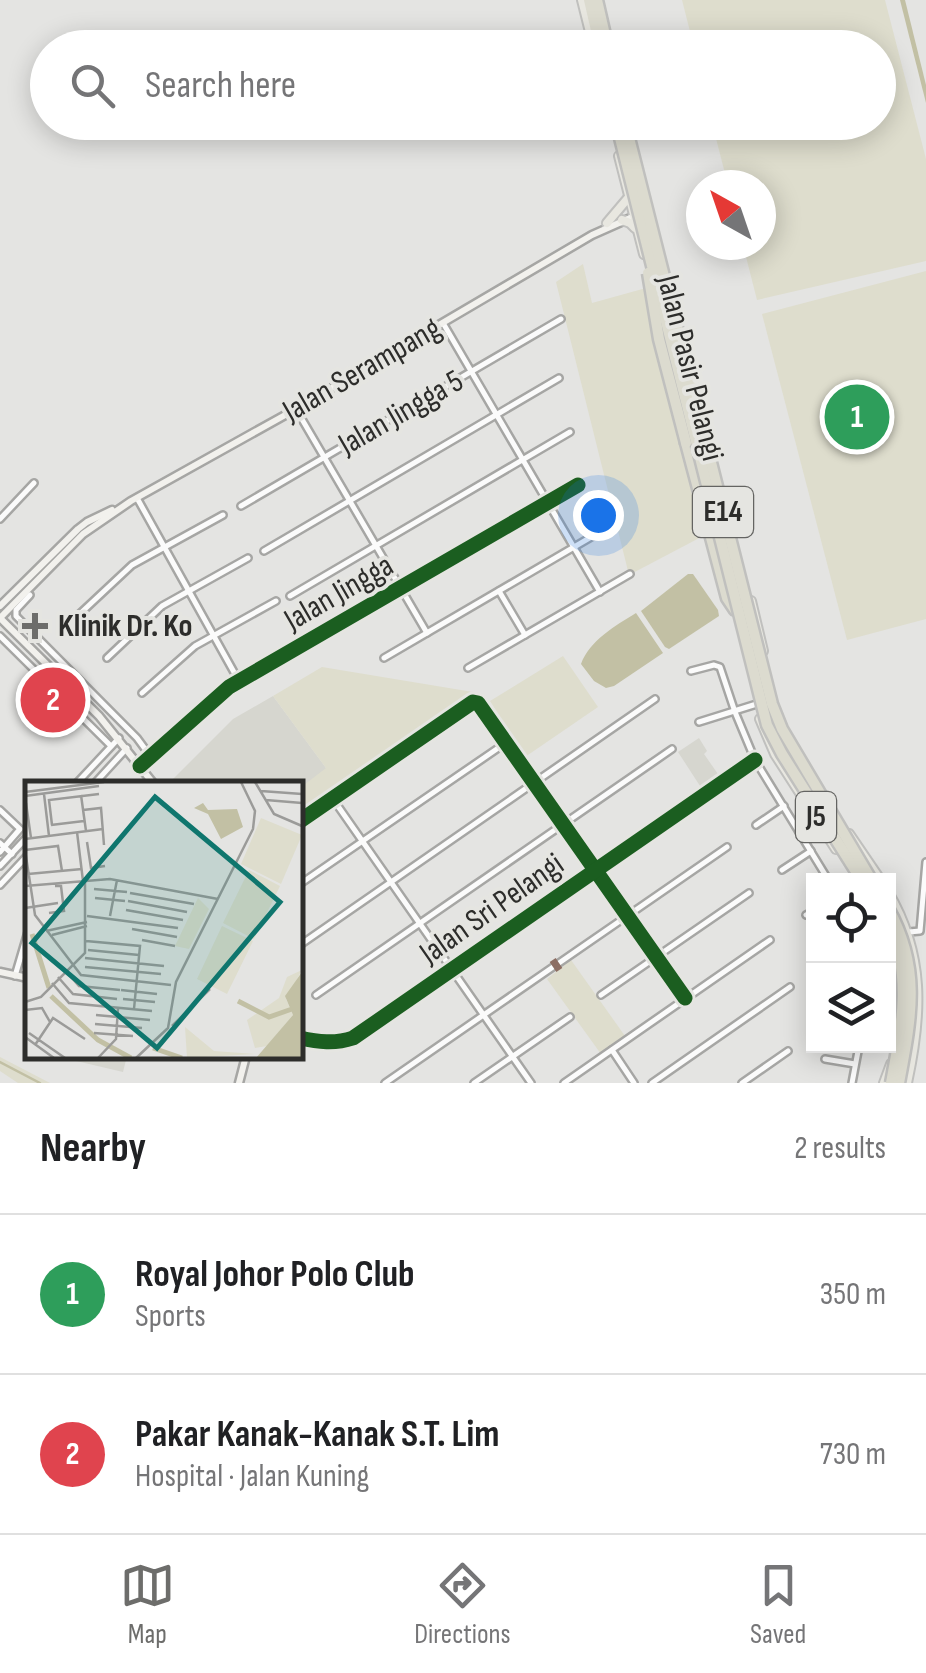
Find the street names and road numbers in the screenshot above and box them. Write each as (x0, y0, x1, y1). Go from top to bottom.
street label: Jalan Pasir Pelangi (648, 270, 732, 465)
street label: Jalan Serampang (275, 309, 448, 431)
street label: Jalan Jingga 5 (331, 362, 470, 465)
road number: E14 (693, 487, 753, 537)
street label: Jalan Jingga (277, 546, 401, 640)
road number: J5 (796, 792, 836, 842)
street label: Jalan Sri Pelangi (412, 845, 572, 973)

